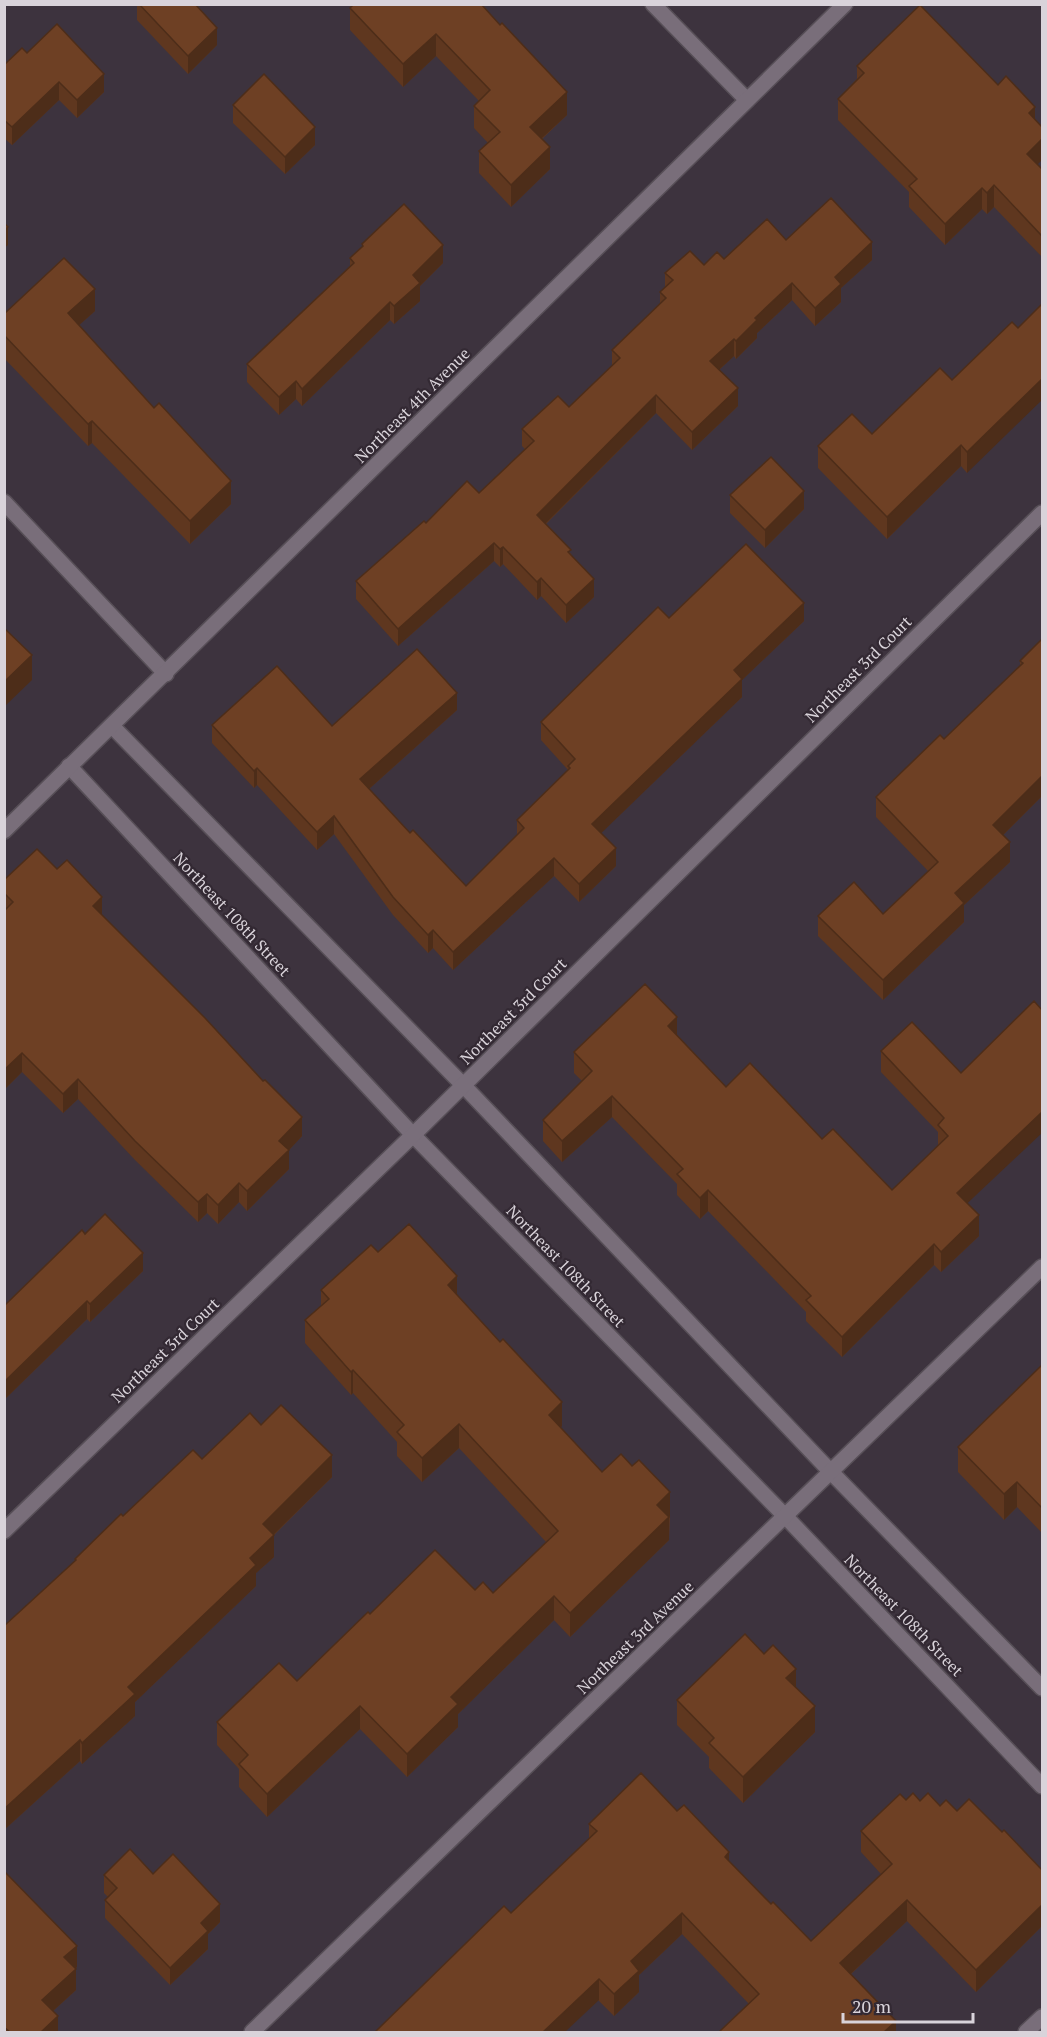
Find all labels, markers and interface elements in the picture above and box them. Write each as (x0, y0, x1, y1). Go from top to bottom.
street label: Northeast 4th Avenue (350, 343, 474, 467)
street label: Northeast 3rd Court (800, 611, 916, 727)
street label: Northeast 108th Street (169, 847, 295, 981)
street label: Northeast 3rd Court (455, 953, 571, 1069)
street label: Northeast 108th Street (502, 1200, 630, 1332)
street label: Northeast 3rd Court (106, 1293, 224, 1407)
street label: Northeast 108th Street (840, 1549, 968, 1681)
street label: Northeast 3rd Avenue (572, 1575, 698, 1699)
scale bar (843, 1986, 974, 2024)
text: 20 m (852, 1994, 892, 2018)

